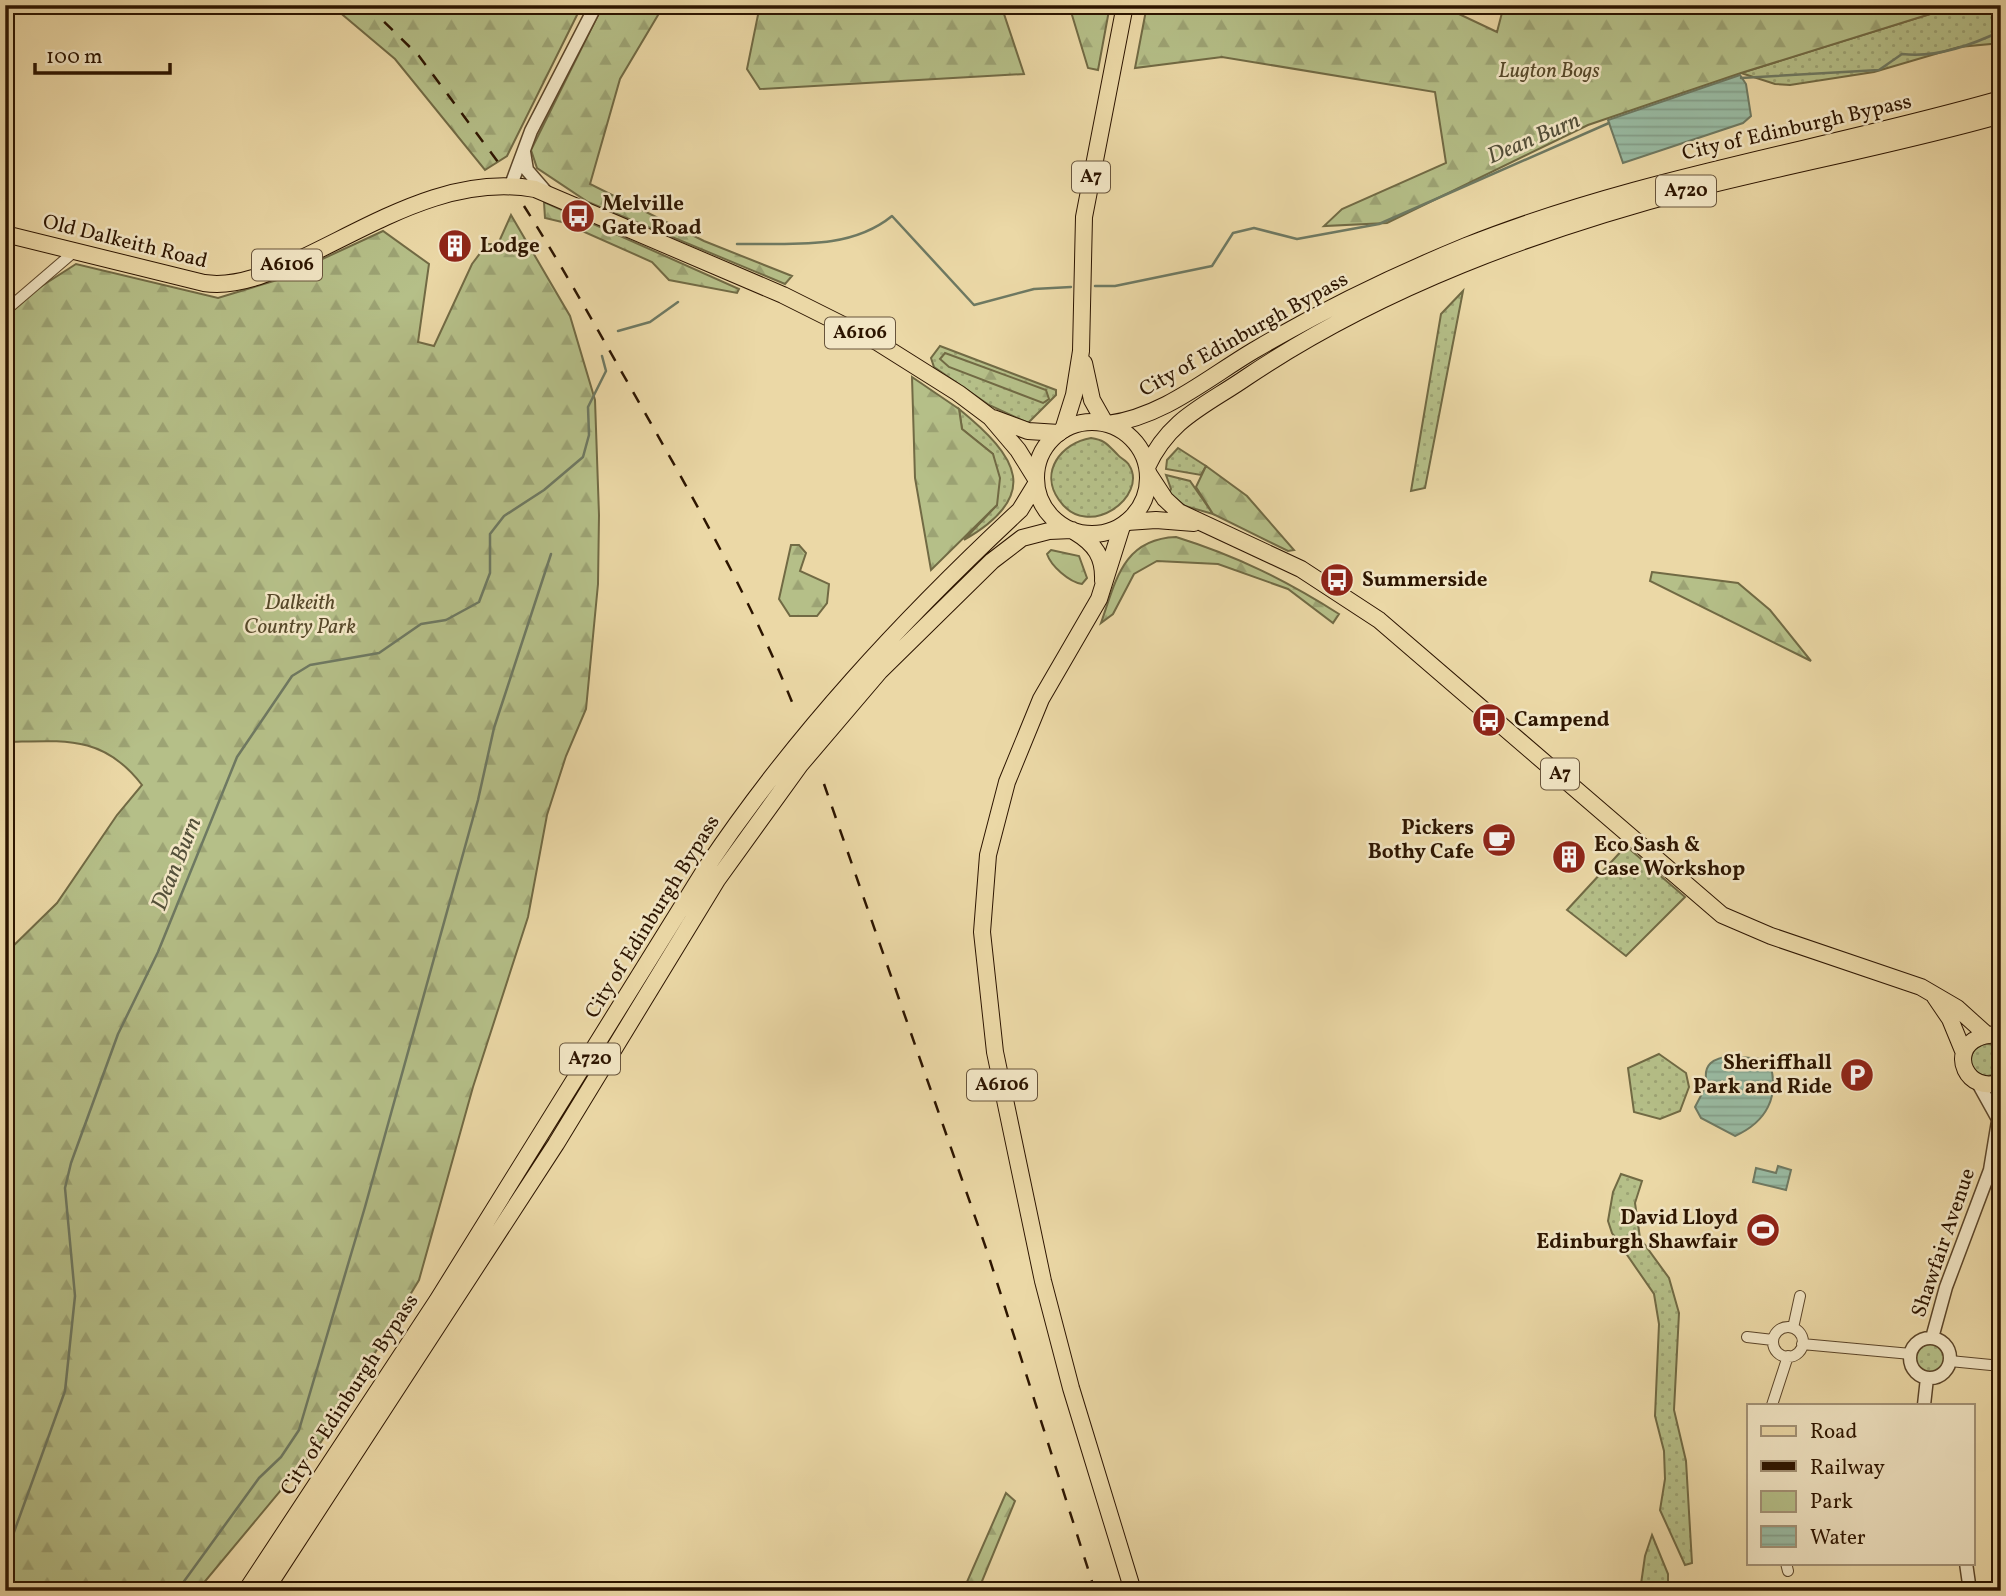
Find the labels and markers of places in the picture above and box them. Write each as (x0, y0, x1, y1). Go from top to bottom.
place label: Melville Gate Road (602, 190, 702, 243)
bus stop icon: Melville Gate Road (559, 197, 597, 235)
building icon: Lodge (436, 227, 474, 265)
place label: Lodge (480, 232, 540, 261)
bus stop icon: Summerside (1318, 561, 1356, 599)
place label: Summerside (1362, 566, 1488, 595)
bus stop icon: Campend (1470, 701, 1508, 739)
place label: Campend (1514, 706, 1610, 735)
place label: Pickers Bothy Cafe (1368, 814, 1474, 867)
cafe icon: Pickers Bothy Cafe (1480, 821, 1518, 859)
place label: Eco Sash & Case Workshop (1594, 831, 1745, 884)
building icon: Eco Sash & Case Workshop (1550, 838, 1588, 876)
place label: Sheriffhall Park and Ride (1693, 1049, 1832, 1102)
parking icon: Sheriffhall Park and Ride (1838, 1056, 1876, 1094)
place label: David Lloyd Edinburgh Shawfair (1536, 1204, 1738, 1257)
sports icon: David Lloyd Edinburgh Shawfair (1744, 1211, 1782, 1249)

